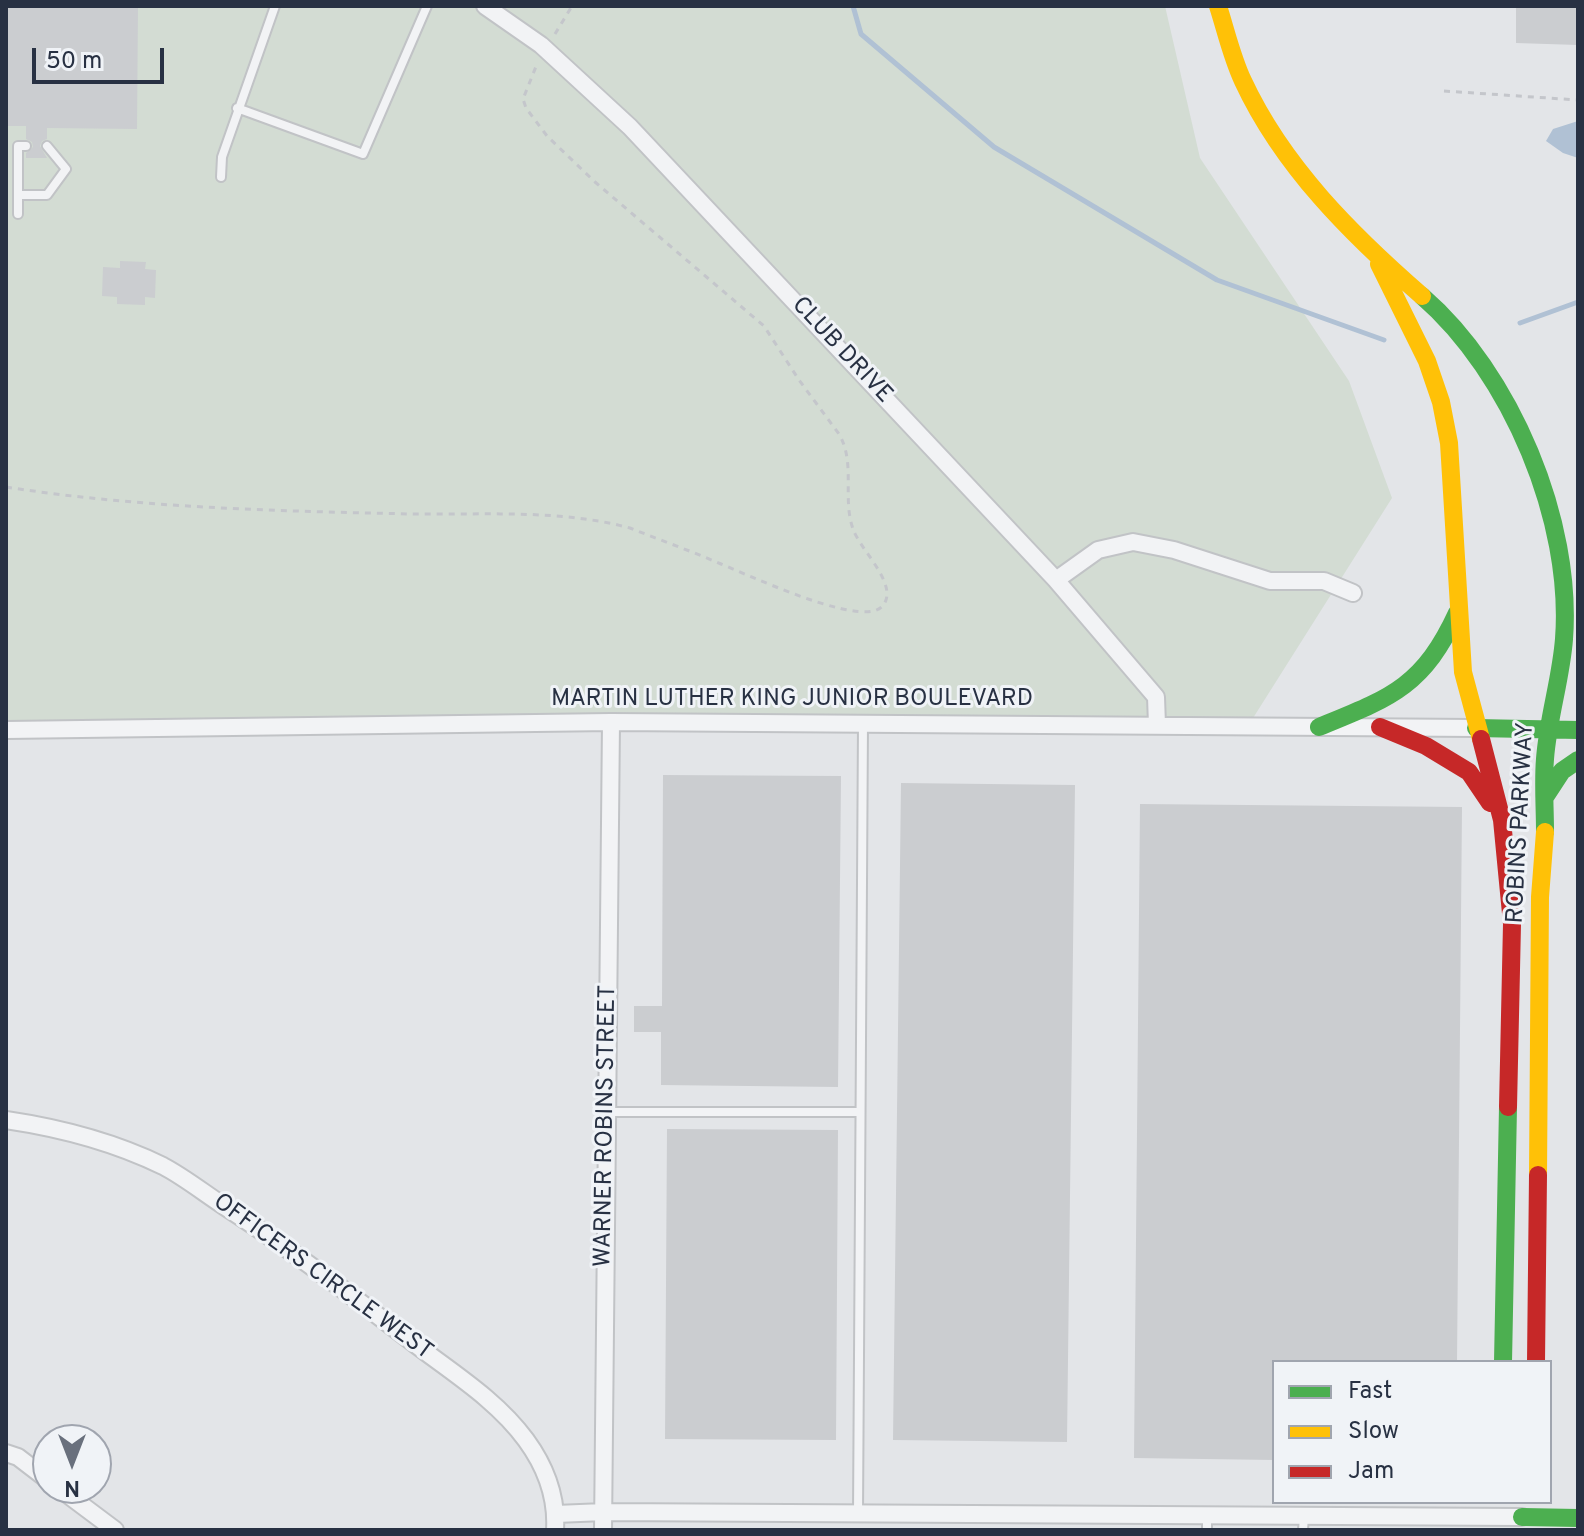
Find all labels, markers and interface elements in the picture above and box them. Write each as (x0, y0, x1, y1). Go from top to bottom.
scale bar (36, 32, 168, 82)
text: 50 m (46, 47, 102, 77)
street label: CLUB DRIVE (784, 292, 898, 410)
street label: MARTIN LUTHER KING JUNIOR BOULEVARD (551, 686, 1033, 714)
street label: ROBINS PARKWAY (1502, 722, 1542, 924)
street label: WARNER ROBINS STREET (590, 984, 624, 1268)
street label: OFFICERS CIRCLE WEST (206, 1189, 438, 1367)
legend (1272, 1360, 1552, 1504)
text: Fast (1348, 1377, 1392, 1407)
text: Slow (1348, 1417, 1399, 1447)
north arrow (32, 1424, 112, 1504)
text: Jam (1348, 1457, 1394, 1487)
text: N (64, 1473, 80, 1500)

